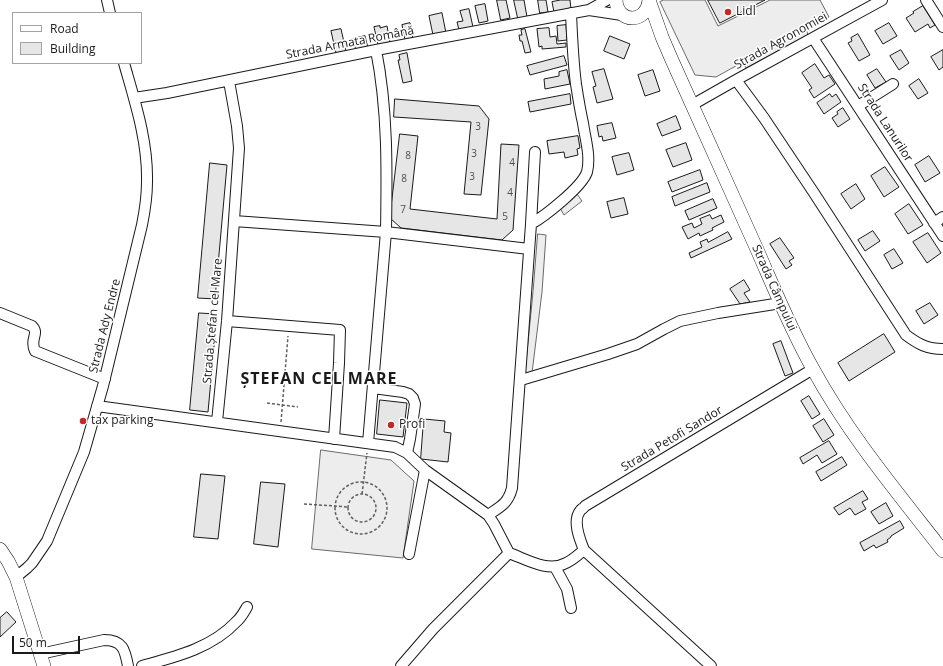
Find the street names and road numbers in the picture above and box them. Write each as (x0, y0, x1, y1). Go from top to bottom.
street label: Strada Agronomiei (732, 9, 830, 73)
street label: Strada Armata Română (285, 23, 415, 63)
street label: Strada Lanurilor (854, 81, 916, 165)
street label: Strada Câmpului (749, 243, 799, 333)
street label: Strada Ștefan cel Mare (200, 258, 226, 384)
street label: Strada Ady Endre (86, 277, 124, 375)
street label: Strada Petofi Sandor (619, 403, 725, 475)

